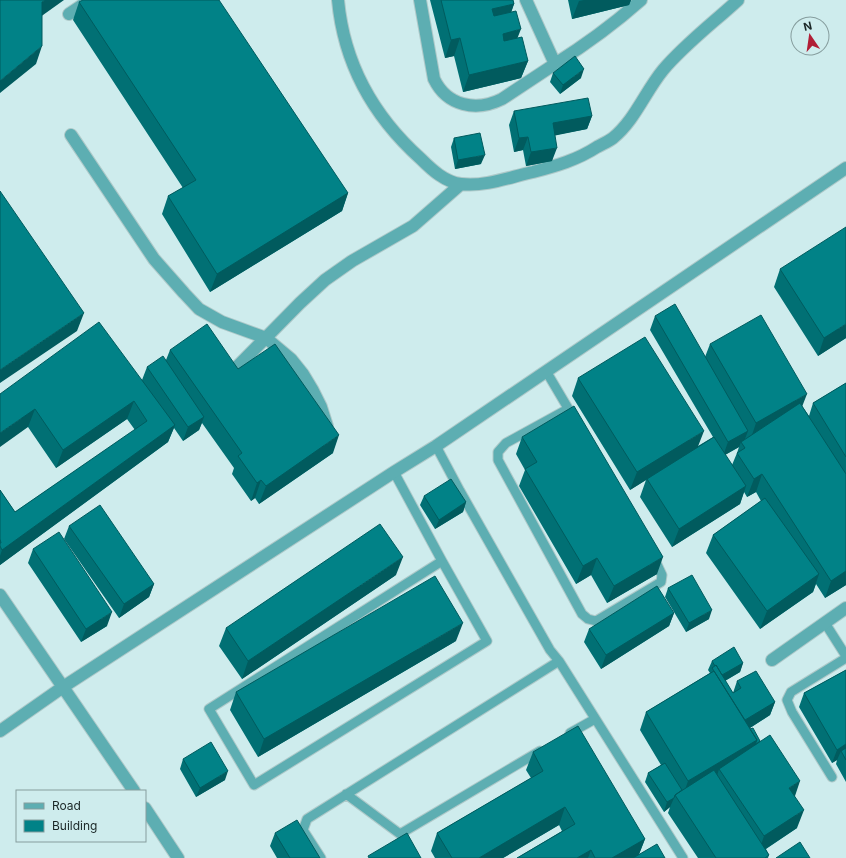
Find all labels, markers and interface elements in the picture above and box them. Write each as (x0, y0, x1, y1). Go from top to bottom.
north arrow (790, 16, 830, 56)
text: N (802, 18, 813, 34)
legend (16, 790, 146, 842)
text: Road (52, 798, 81, 813)
text: Building (52, 818, 97, 833)

